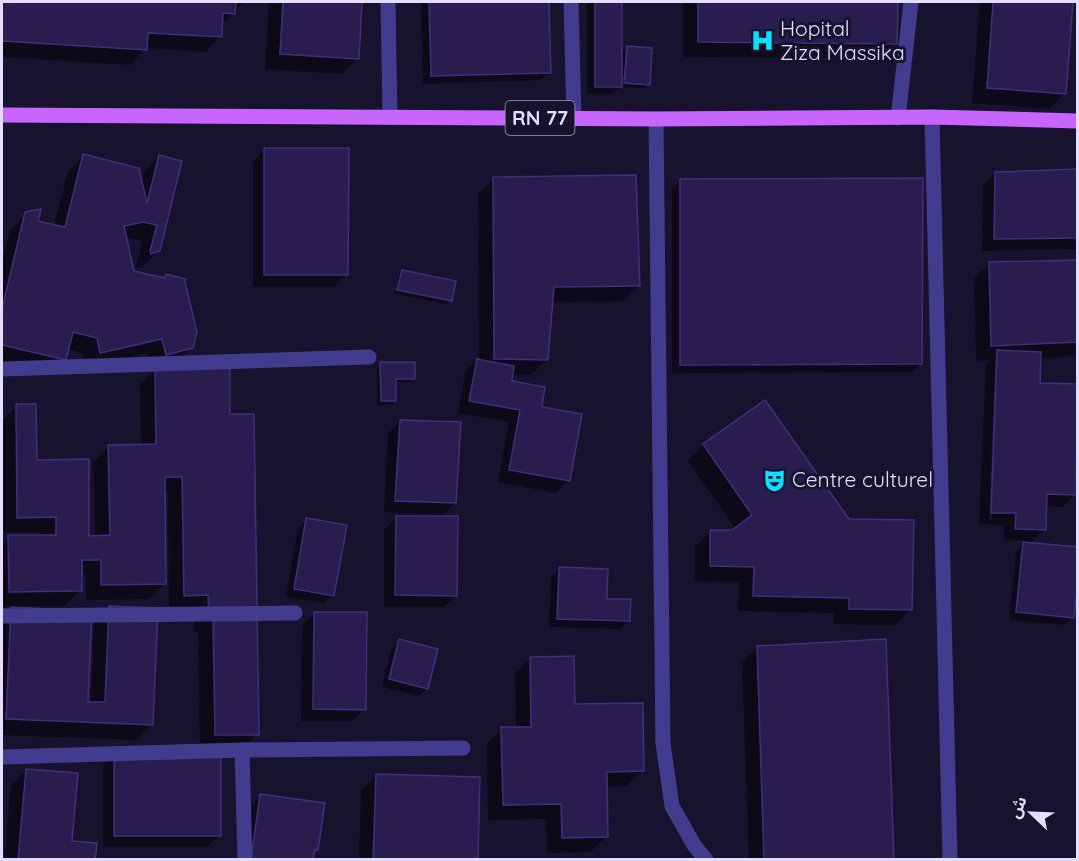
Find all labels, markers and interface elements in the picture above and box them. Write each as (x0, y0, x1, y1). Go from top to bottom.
place label: Hopital Ziza Massika (780, 15, 905, 65)
hospital icon: Hopital Ziza Massika (749, 28, 775, 54)
road number: RN 77 (506, 101, 574, 135)
place label: Centre culturel (792, 466, 933, 492)
theatre icon: Centre culturel (761, 467, 787, 493)
north arrow (1001, 783, 1061, 843)
text: ش (1004, 793, 1031, 821)

